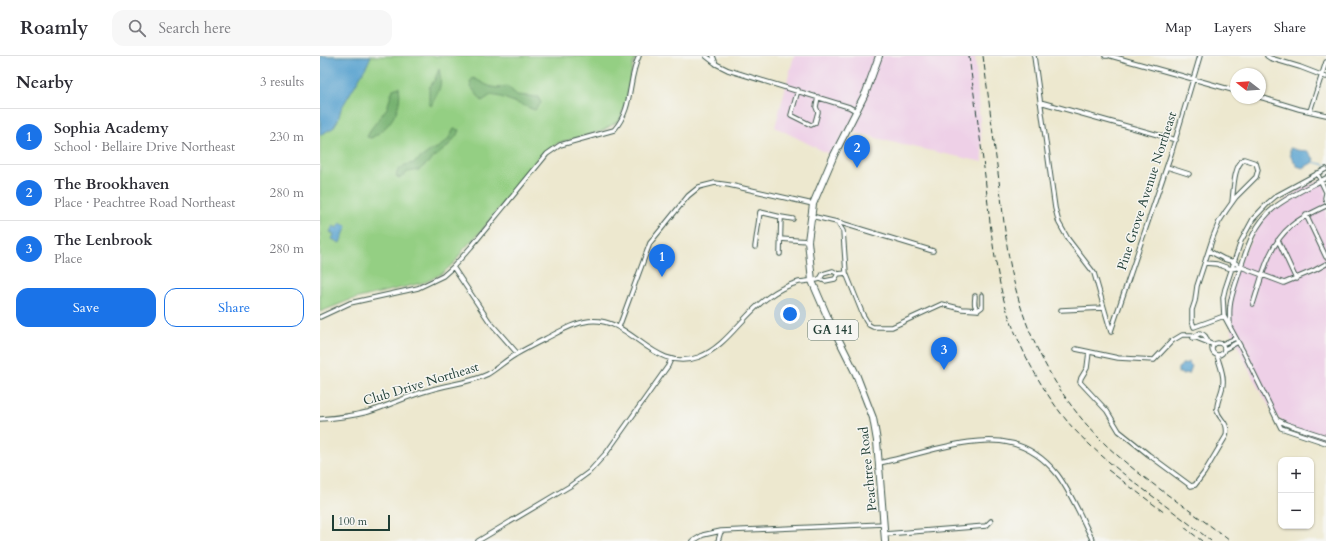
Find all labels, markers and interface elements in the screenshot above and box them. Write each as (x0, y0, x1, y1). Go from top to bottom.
search box (112, 10, 392, 46)
text: Roamly (20, 15, 88, 41)
icon: search (126, 17, 148, 39)
text: Search here (158, 18, 231, 38)
text: Map (1165, 18, 1192, 37)
text: Layers (1214, 18, 1252, 37)
text: Share (1274, 18, 1306, 37)
north arrow (1230, 68, 1266, 104)
text: Nearby (16, 71, 73, 94)
text: 3 results (260, 73, 304, 91)
street label: Pine Grove Avenue Northeast (1113, 109, 1181, 273)
text: Sophia Academy (54, 118, 169, 138)
text: 1 (26, 128, 32, 146)
text: 230 m (270, 128, 304, 146)
pin: 2 (844, 135, 870, 168)
text: School · Bellaire Drive Northeast (54, 138, 235, 156)
text: The Brookhaven (54, 174, 169, 194)
text: 2 (26, 184, 32, 202)
text: 280 m (270, 184, 304, 202)
text: Place · Peachtree Road Northeast (54, 194, 235, 212)
text: The Lenbrook (54, 230, 153, 250)
text: 3 (26, 240, 32, 258)
text: 280 m (270, 240, 304, 258)
pin: 1 (649, 244, 675, 277)
text: Place (54, 250, 82, 268)
button: Save (16, 288, 156, 327)
button: Share (164, 288, 304, 327)
your location (780, 304, 800, 324)
road number: GA 141 (808, 320, 858, 340)
pin: 3 (931, 337, 957, 370)
street label: Club Drive Northeast (361, 358, 481, 410)
street label: Peachtree Road (855, 426, 881, 512)
map controls (1278, 457, 1314, 529)
button: + (1278, 457, 1314, 493)
button: − (1278, 493, 1314, 529)
scale bar (332, 513, 390, 532)
text: 100 m (338, 514, 367, 529)

